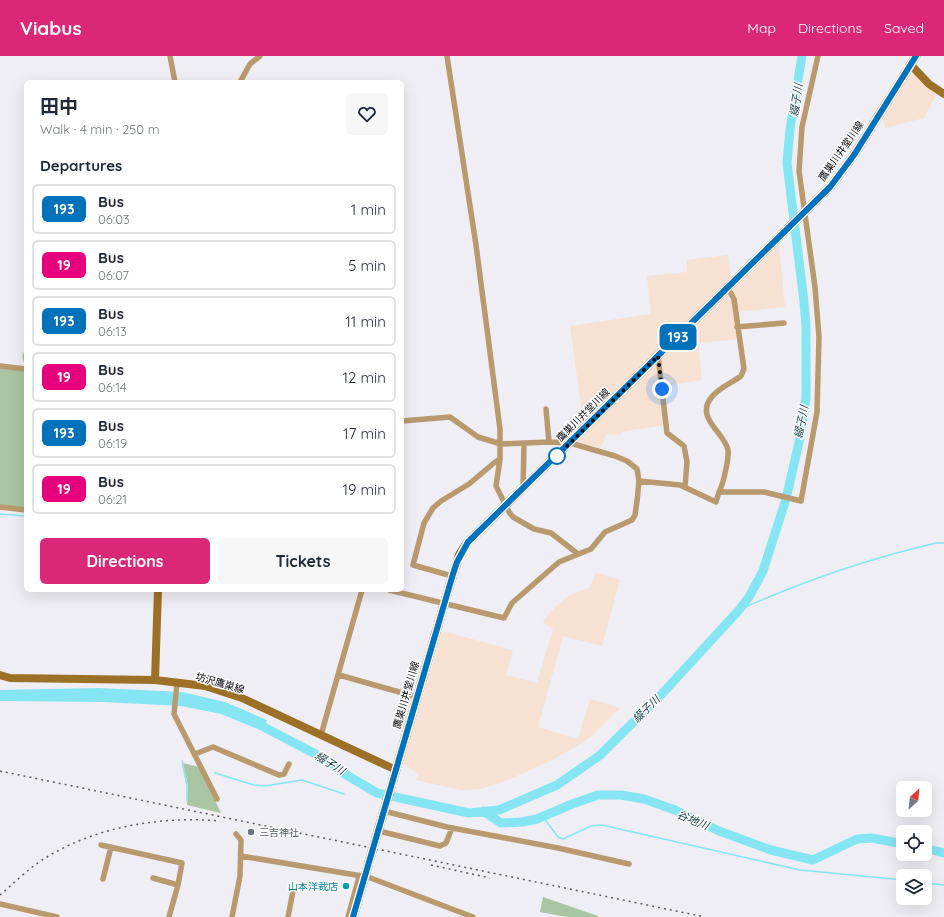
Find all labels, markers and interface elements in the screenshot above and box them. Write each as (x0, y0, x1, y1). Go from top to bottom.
text: Viabus (20, 16, 82, 40)
text: Map (747, 19, 776, 37)
text: Directions (798, 19, 862, 37)
text: Saved (884, 19, 924, 37)
water label: 綴子川 (787, 82, 805, 117)
button: heart (346, 93, 388, 135)
text: 田中 (40, 94, 78, 118)
street label: 鷹巣川井堂川線 (816, 119, 866, 183)
text: Walk · 4 min · 250 m (40, 121, 160, 137)
text: Departures (40, 156, 122, 175)
text: Bus (98, 192, 124, 211)
text: 193 (54, 200, 74, 218)
text: 1 min (351, 200, 386, 219)
text: 06:03 (98, 211, 130, 227)
text: Bus (98, 248, 124, 267)
text: 19 (57, 256, 71, 274)
text: 5 min (348, 256, 386, 275)
text: 06:07 (98, 267, 129, 283)
text: Bus (98, 304, 124, 323)
text: 193 (54, 312, 74, 330)
text: 11 min (345, 312, 386, 331)
text: 06:13 (98, 323, 127, 339)
line badge: 193 (655, 324, 701, 350)
text: 193 (668, 328, 688, 346)
text: Bus (98, 360, 124, 379)
text: 19 (57, 368, 71, 386)
text: 12 min (342, 368, 386, 387)
text: 06:14 (98, 379, 127, 395)
your location (652, 379, 672, 399)
street label: 鷹巣川井堂川線 (554, 386, 612, 444)
water label: 綴子川 (791, 403, 811, 440)
text: Bus (98, 416, 124, 435)
text: 193 (54, 424, 74, 442)
text: 17 min (343, 424, 386, 443)
text: 06:19 (98, 435, 127, 451)
unlabelled marker (548, 447, 566, 465)
text: Bus (98, 472, 124, 491)
text: 19 (57, 480, 71, 498)
text: 19 min (342, 480, 386, 499)
text: 06:21 (98, 491, 127, 507)
button: Directions (40, 538, 210, 584)
button: Tickets (218, 538, 388, 584)
street label: 鷹巣川井堂川線 (390, 660, 422, 730)
street label: 坊沢鷹巣線 (194, 670, 246, 696)
water label: 綴子川 (629, 692, 663, 726)
water label: 綴子川 (312, 748, 349, 778)
north arrow (896, 781, 932, 817)
map controls (896, 781, 932, 905)
water label: 谷地川 (675, 807, 712, 833)
button: locate (896, 825, 932, 861)
place label: 三吉神社 (259, 826, 299, 839)
marker: 三吉神社 (246, 827, 256, 837)
button: layers (896, 869, 932, 905)
place label: 山本洋裁店 (288, 880, 338, 893)
marker: 山本洋裁店 (341, 881, 351, 891)

